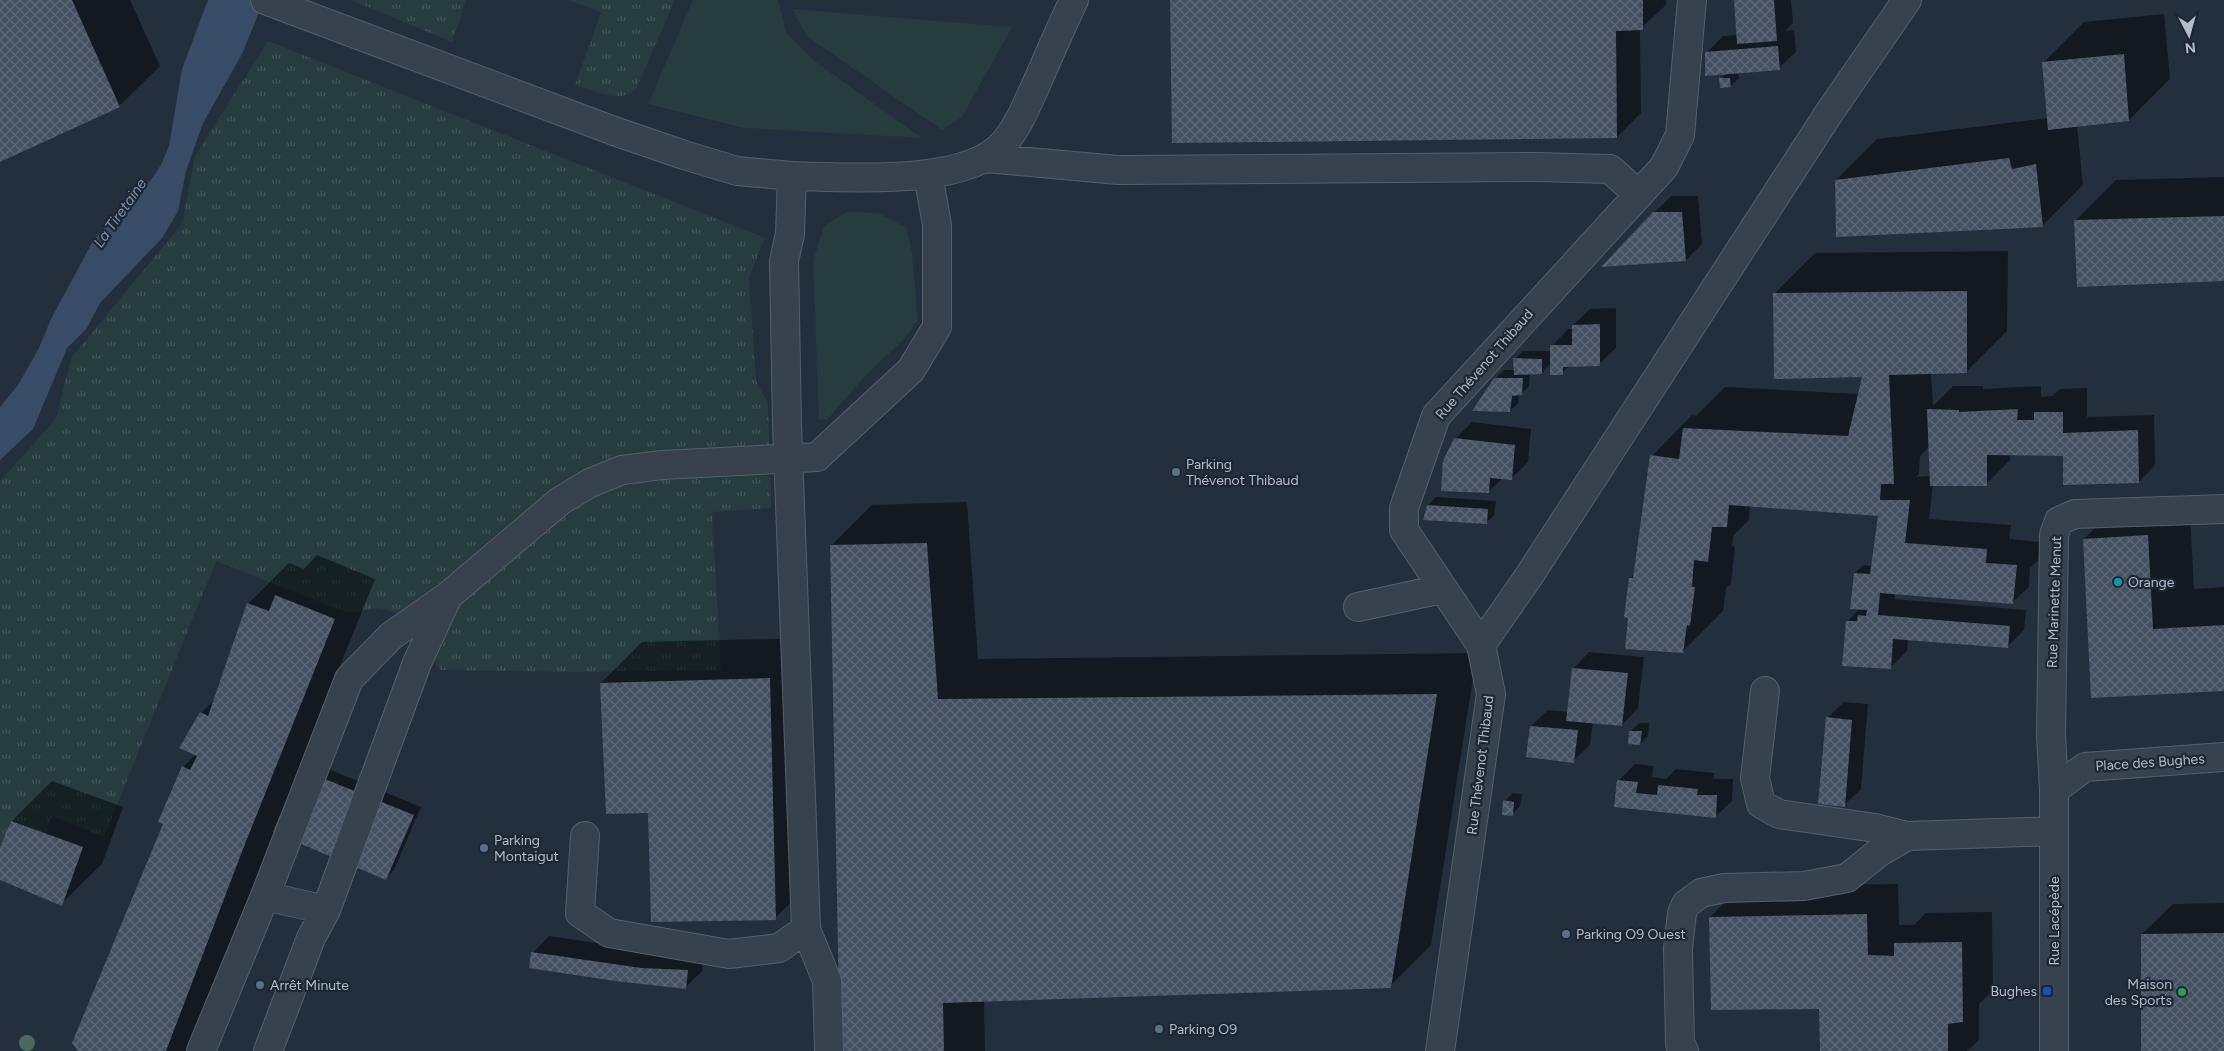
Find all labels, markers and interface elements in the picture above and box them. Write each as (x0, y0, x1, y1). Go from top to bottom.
north arrow (2164, 10, 2214, 60)
text: N (2184, 38, 2197, 56)
water label: La Tiretaine (90, 175, 150, 251)
street label: Rue Thévenot Thibaud (1432, 306, 1537, 423)
place label: Parking Thévenot Thibaud (1186, 456, 1299, 489)
marker: Parking Thévenot Thibaud (1170, 466, 1182, 478)
street label: Rue Marinette Menut (2044, 536, 2065, 668)
place label: Orange (2128, 574, 2175, 591)
marker: Orange (2112, 576, 2124, 588)
street label: Rue Thévenot Thibaud (1464, 694, 1497, 836)
street label: Place des Bughes (2095, 750, 2205, 775)
place label: Parking Montaigut (494, 832, 559, 865)
marker: Parking Montaigut (478, 842, 490, 854)
street label: Rue Lacépède (2046, 876, 2063, 966)
place label: Parking O9 Ouest (1576, 926, 1686, 943)
marker: Parking O9 Ouest (1560, 928, 1572, 940)
place label: Maison des Sports (2105, 976, 2172, 1009)
place label: Arrêt Minute (270, 977, 349, 994)
marker: Arrêt Minute (254, 979, 266, 991)
place label: Bughes (1990, 983, 2037, 1000)
marker: Bughes (2041, 985, 2053, 997)
marker: Maison des Sports (2176, 986, 2188, 998)
place label: Parking O9 (1169, 1021, 1237, 1038)
marker: Parking O9 (1153, 1023, 1165, 1035)

